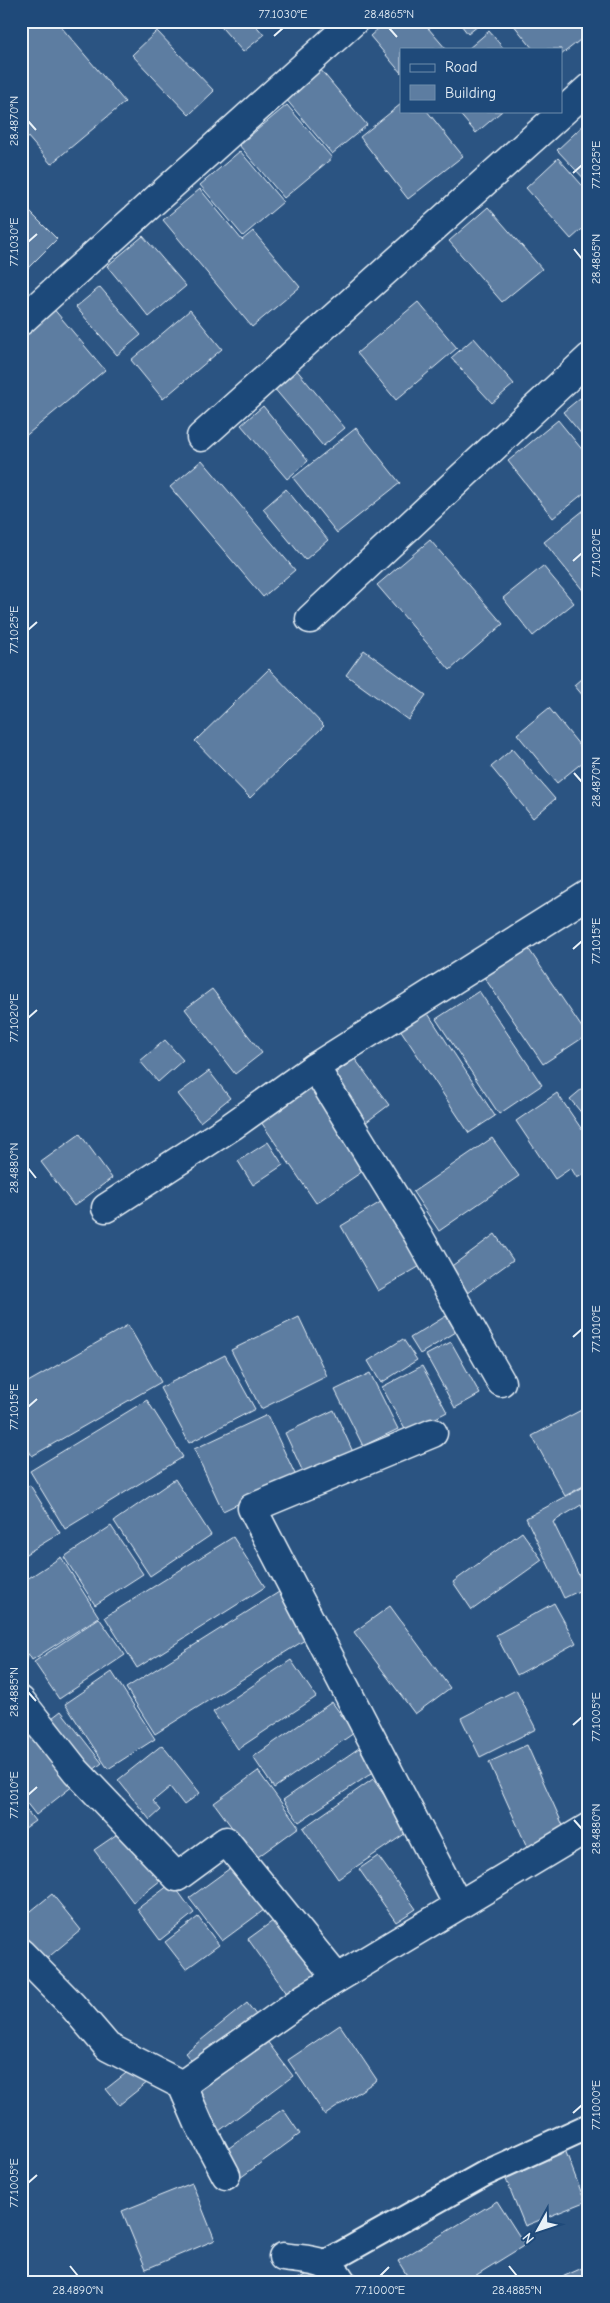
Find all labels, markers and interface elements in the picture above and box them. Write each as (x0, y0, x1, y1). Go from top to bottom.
text: 77.1030°E (259, 7, 307, 21)
text: 28.4865°N (364, 7, 414, 21)
legend (400, 48, 562, 112)
text: Road (445, 58, 477, 76)
text: Building (445, 84, 496, 102)
text: 28.4870°N (7, 96, 21, 146)
text: 77.1025°E (589, 141, 603, 189)
text: 77.1030°E (7, 218, 21, 266)
text: 28.4865°N (589, 234, 603, 284)
text: 77.1020°E (589, 528, 603, 578)
text: 77.1025°E (7, 606, 21, 654)
text: 28.4870°N (589, 757, 603, 807)
text: 77.1015°E (589, 918, 603, 964)
text: 77.1020°E (7, 993, 21, 1043)
text: 28.4880°N (7, 1143, 21, 1193)
text: 77.1010°E (589, 1305, 603, 1353)
text: 77.1015°E (7, 1384, 21, 1430)
text: 28.4885°N (7, 1667, 21, 1717)
text: 77.1005°E (589, 1692, 603, 1742)
text: 77.1010°E (7, 1771, 21, 1819)
text: 28.4880°N (589, 1804, 603, 1854)
text: 77.1000°E (589, 2080, 603, 2130)
text: 77.1005°E (7, 2158, 21, 2208)
north arrow (512, 2206, 562, 2256)
text: N (519, 2229, 538, 2247)
text: 28.4890°N (53, 2283, 103, 2297)
text: 77.1000°E (355, 2283, 405, 2297)
text: 28.4885°N (492, 2283, 542, 2297)

